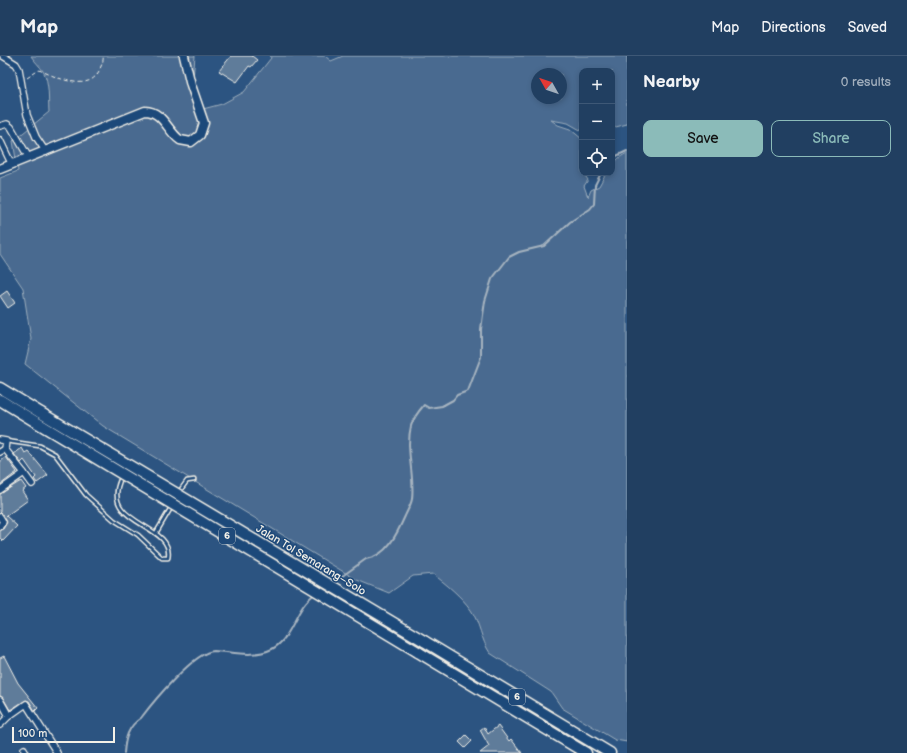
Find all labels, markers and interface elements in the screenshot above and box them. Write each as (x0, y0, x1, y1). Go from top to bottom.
text: Map (20, 16, 58, 39)
text: Map (711, 19, 739, 36)
text: Directions (761, 19, 826, 36)
text: Saved (848, 19, 887, 36)
north arrow (531, 68, 567, 104)
map controls (579, 68, 615, 176)
button: + (579, 68, 615, 104)
text: Nearby (643, 72, 700, 92)
text: 0 results (841, 74, 891, 90)
button: − (579, 104, 615, 140)
button: Save (643, 120, 763, 157)
button: Share (771, 120, 891, 157)
button: locate (579, 140, 615, 176)
street label: Jalan Tol Semarang–Solo (254, 522, 368, 598)
road number: 6 (219, 528, 235, 544)
road number: 6 (509, 689, 525, 705)
scale bar (12, 725, 115, 744)
text: 100 m (18, 727, 47, 740)

